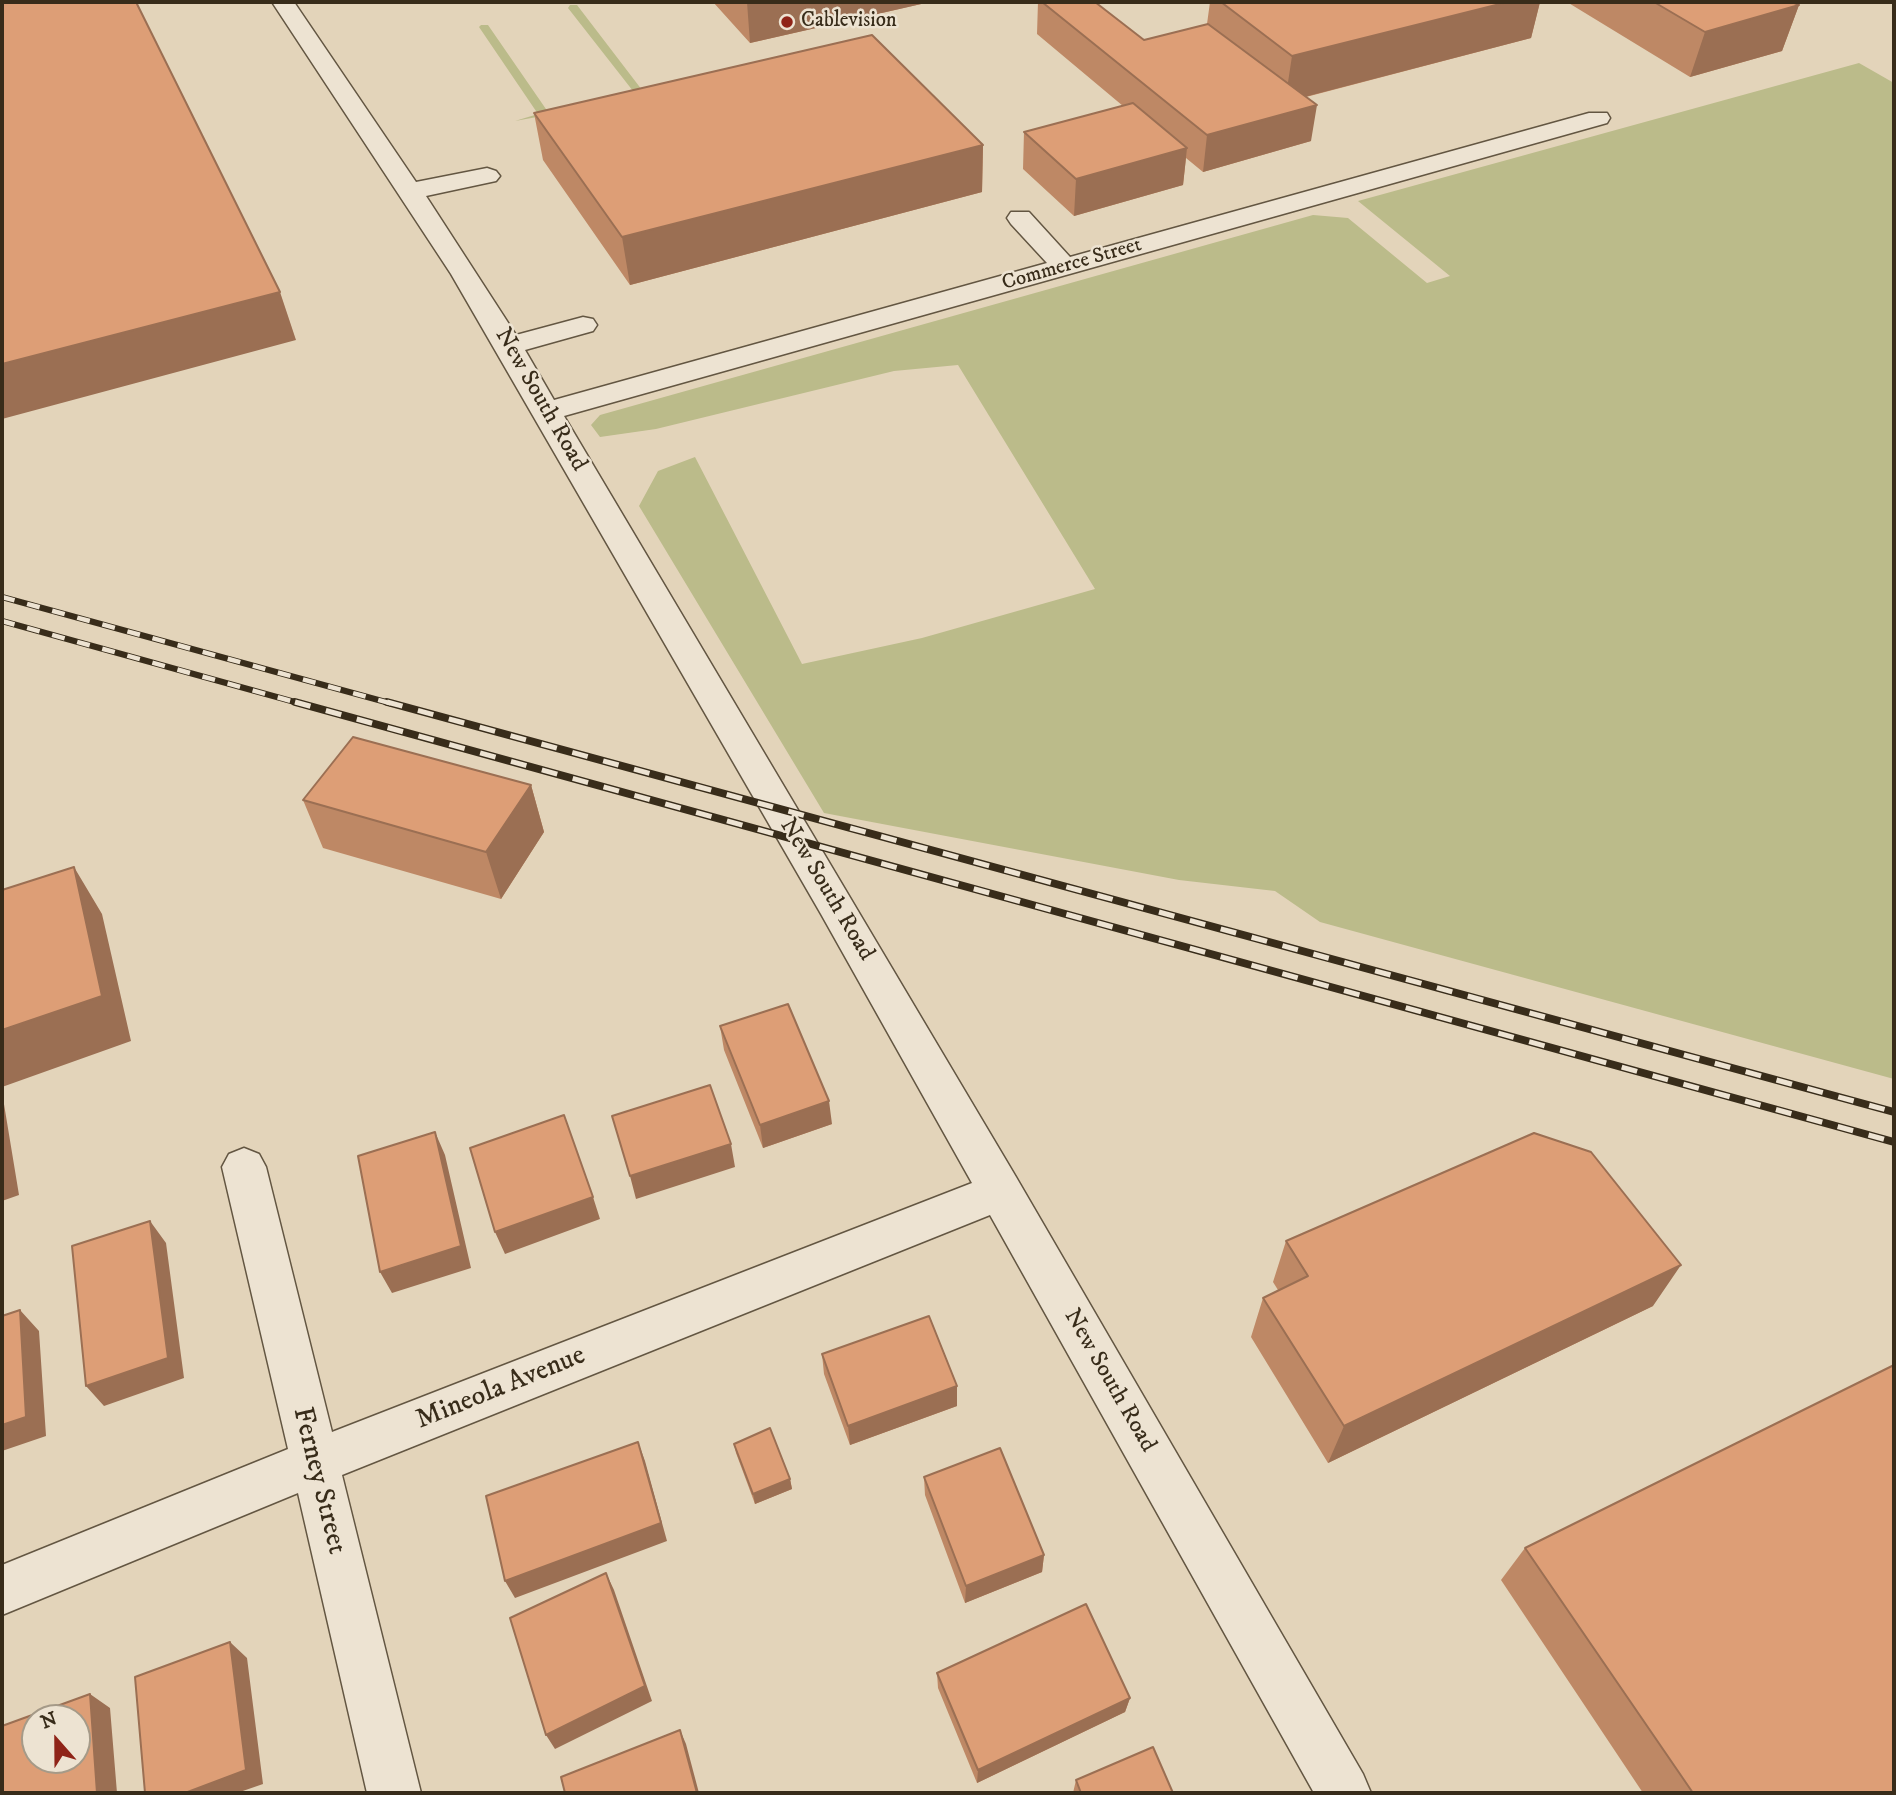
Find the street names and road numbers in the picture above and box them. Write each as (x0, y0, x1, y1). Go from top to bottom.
street label: Commerce Street (999, 233, 1145, 297)
street label: New South Road (487, 323, 593, 477)
street label: New South Road (772, 814, 880, 966)
street label: New South Road (1056, 1304, 1162, 1458)
street label: Mineola Avenue (411, 1340, 591, 1438)
street label: Ferney Street (284, 1404, 352, 1558)

